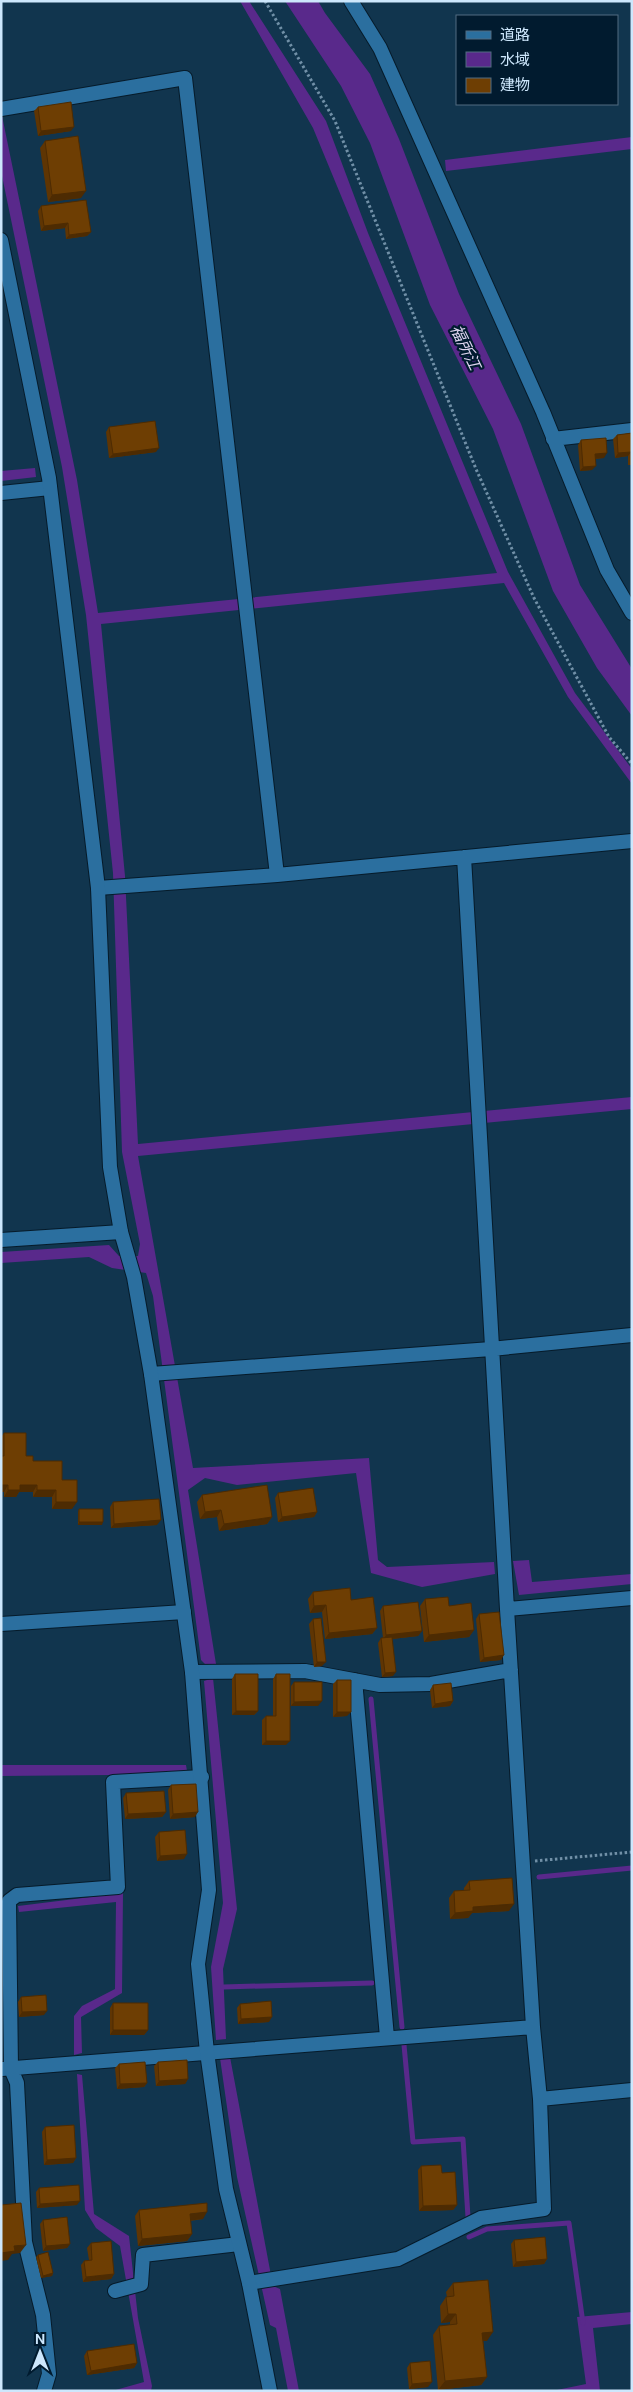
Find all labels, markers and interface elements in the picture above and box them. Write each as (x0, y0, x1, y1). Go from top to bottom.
legend (456, 15, 618, 105)
text: 道路 (500, 25, 530, 45)
text: 水域 (500, 50, 530, 70)
text: 建物 (500, 75, 530, 95)
water label: 福所江 (446, 321, 486, 375)
north arrow (15, 2327, 65, 2377)
text: N (35, 2330, 45, 2348)

